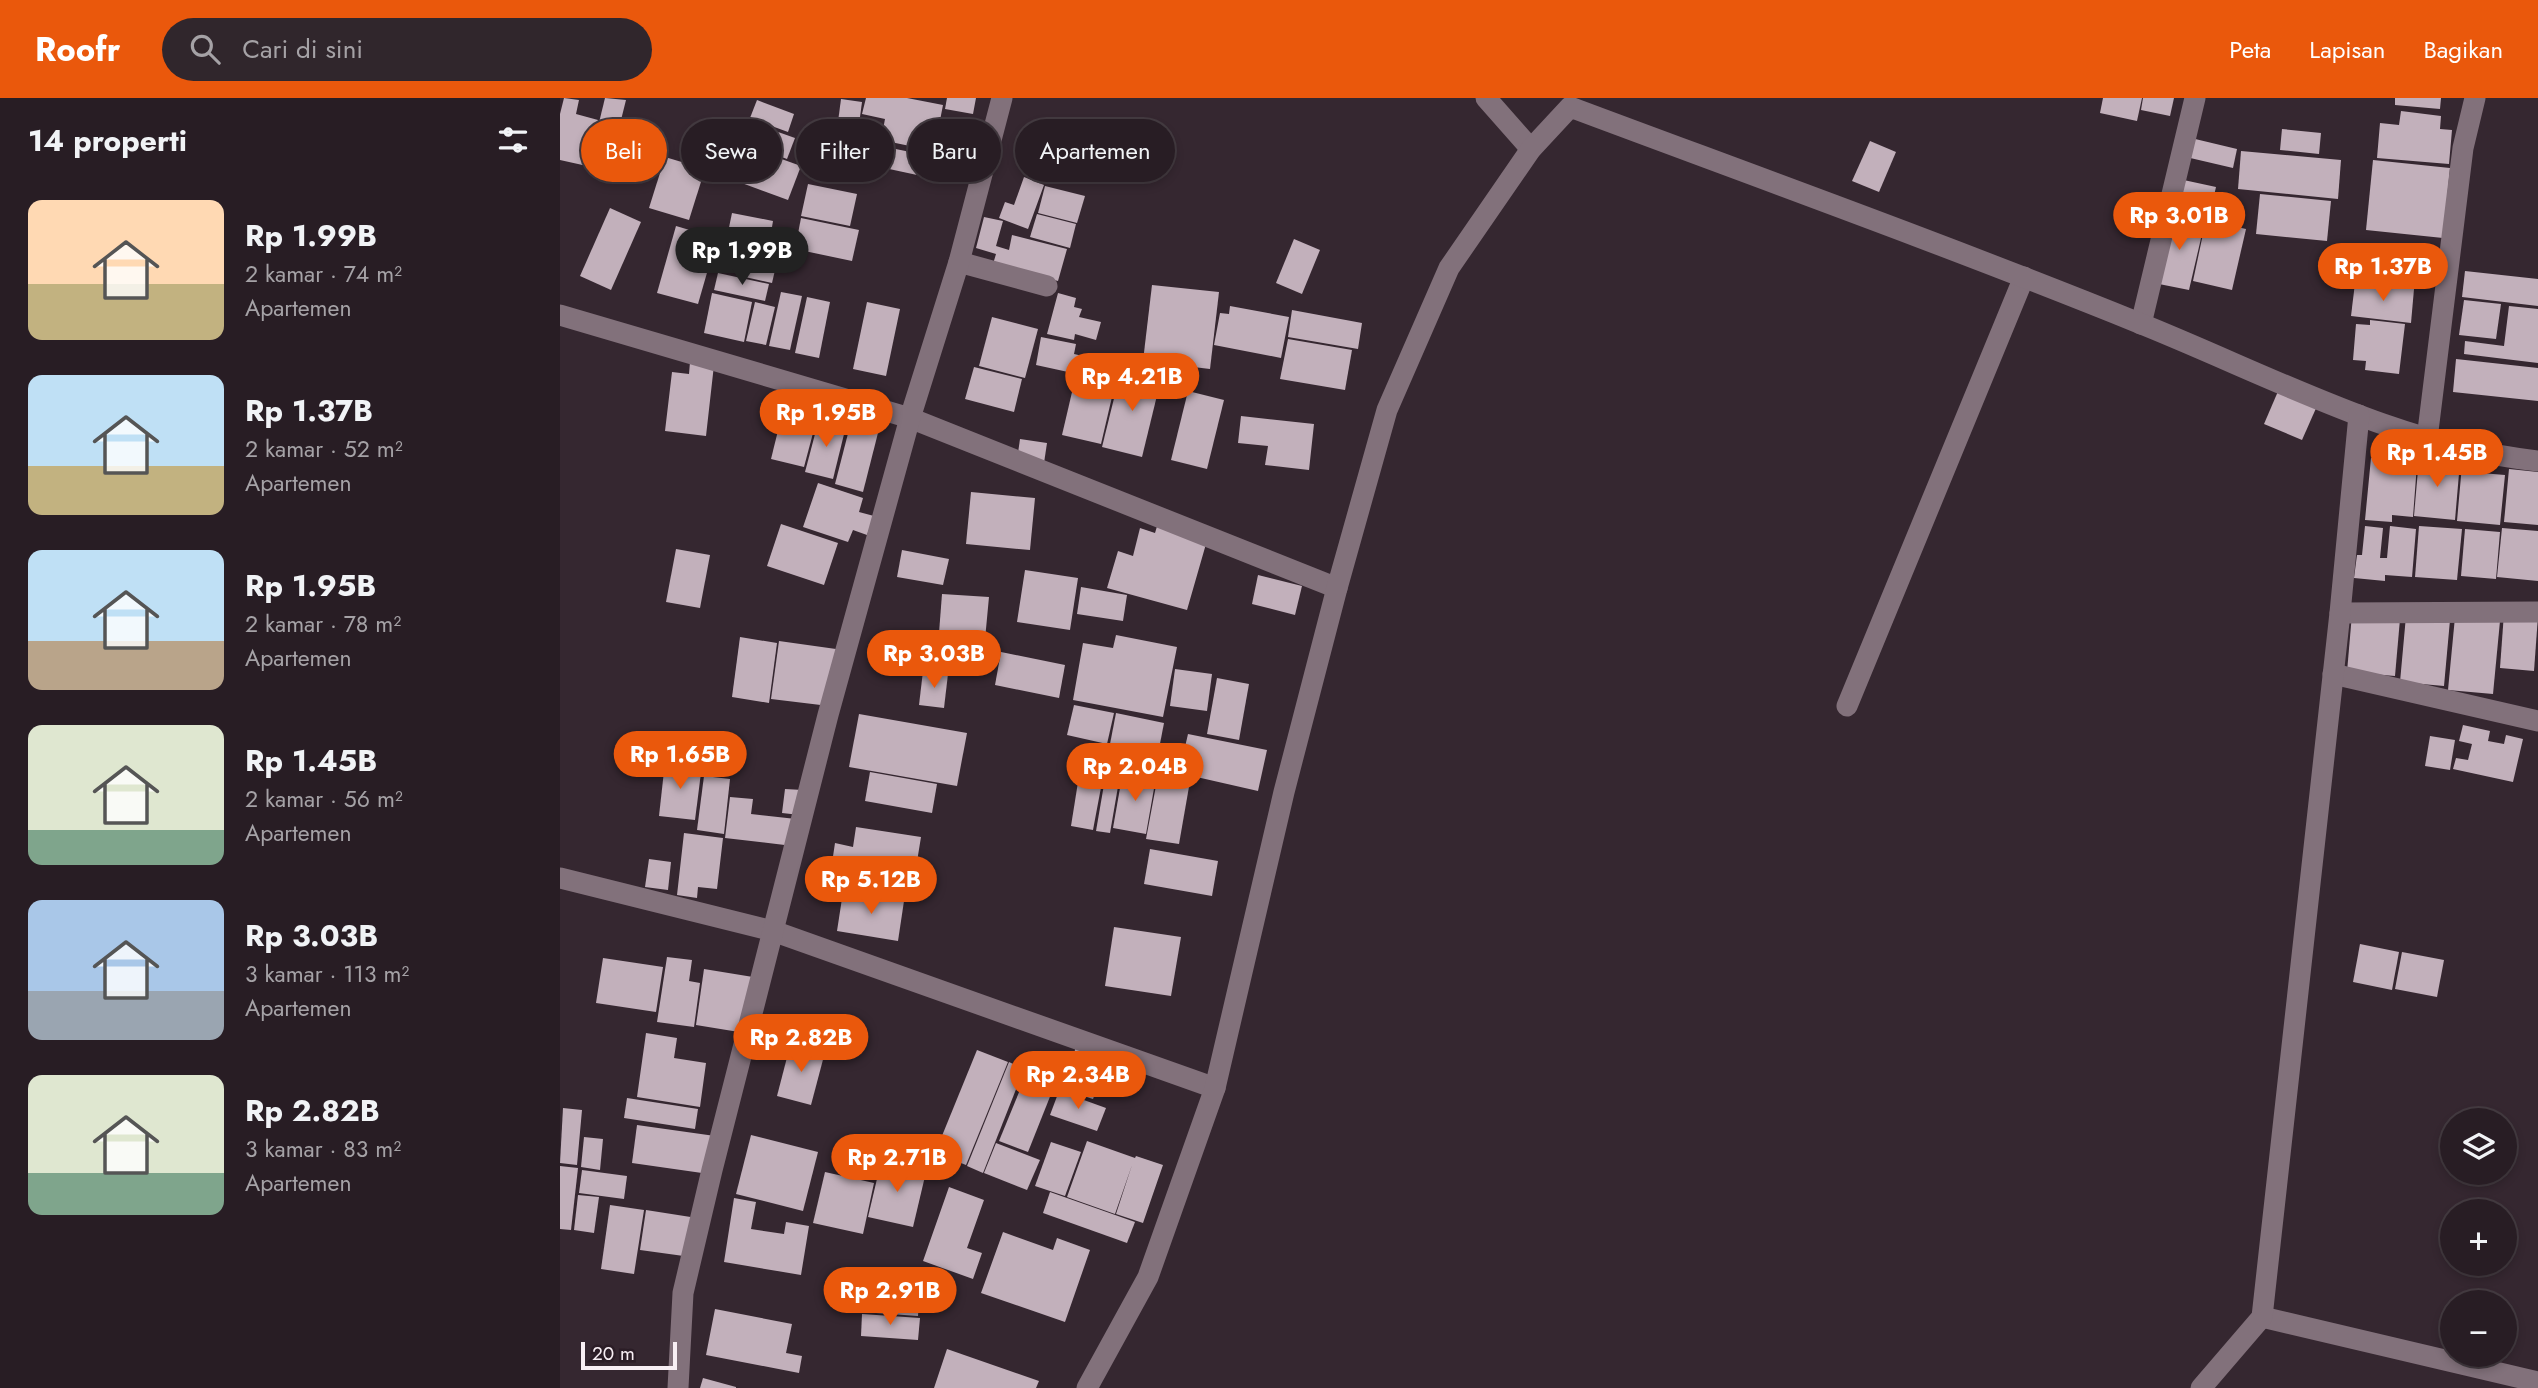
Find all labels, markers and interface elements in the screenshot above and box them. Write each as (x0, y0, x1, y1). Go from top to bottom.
search box (162, 18, 652, 81)
text: Roofr (35, 26, 120, 73)
icon: search (186, 30, 224, 68)
text: Cari di sini (242, 30, 363, 68)
text: Peta (2229, 32, 2271, 67)
text: Lapisan (2309, 32, 2385, 67)
text: Bagikan (2423, 32, 2503, 67)
text: 14 properti (28, 119, 187, 162)
chip: Beli (581, 119, 667, 182)
chip: Sewa (681, 119, 782, 182)
chip: Filter (796, 119, 894, 182)
chip: Baru (908, 119, 1001, 182)
chip: Apartemen (1015, 119, 1175, 182)
icon: filters (494, 121, 532, 159)
pin: Rp 3.01B (2107, 192, 2251, 252)
text: Rp 3.01B (2129, 198, 2229, 232)
text: Rp 1.99B (245, 214, 377, 257)
icon: home (84, 228, 168, 312)
pin: Rp 1.99B (670, 228, 814, 287)
text: Rp 1.99B (691, 233, 793, 267)
pin: Rp 1.37B (2311, 244, 2455, 303)
text: Rp 1.37B (2334, 249, 2432, 283)
text: 2 kamar · 74 m² (245, 257, 402, 291)
text: Apartemen (245, 291, 351, 325)
pin: Rp 4.21B (1060, 354, 1204, 413)
text: Rp 4.21B (1081, 359, 1183, 393)
text: Rp 1.37B (245, 389, 373, 432)
pin: Rp 1.95B (754, 390, 898, 449)
text: Rp 1.95B (776, 395, 876, 429)
icon: home (84, 403, 168, 487)
pin: Rp 1.45B (2365, 430, 2509, 489)
text: 2 kamar · 52 m² (245, 432, 403, 466)
text: Rp 1.45B (2386, 435, 2488, 469)
text: Apartemen (245, 466, 351, 500)
text: Rp 1.95B (245, 564, 376, 607)
icon: home (84, 578, 168, 662)
text: 2 kamar · 78 m² (245, 607, 401, 641)
pin: Rp 3.03B (862, 630, 1006, 690)
text: Rp 3.03B (883, 636, 985, 670)
text: Apartemen (245, 641, 351, 675)
pin: Rp 1.65B (608, 732, 752, 791)
text: Rp 1.65B (630, 737, 730, 771)
text: Rp 1.45B (245, 739, 377, 782)
pin: Rp 2.04B (1063, 744, 1207, 803)
text: Rp 2.04B (1082, 749, 1188, 783)
icon: home (84, 753, 168, 837)
text: 2 kamar · 56 m² (245, 782, 403, 816)
text: Apartemen (245, 816, 351, 850)
pin: Rp 5.12B (799, 856, 943, 916)
text: Rp 5.12B (821, 862, 921, 896)
text: Rp 3.03B (245, 914, 378, 957)
icon: home (84, 928, 168, 1012)
text: 3 kamar · 113 m² (245, 957, 409, 991)
text: Apartemen (245, 991, 351, 1025)
pin: Rp 2.82B (729, 1014, 873, 1074)
text: Rp 2.82B (749, 1020, 853, 1054)
pin: Rp 2.34B (1006, 1052, 1150, 1111)
text: Rp 2.34B (1026, 1057, 1130, 1091)
text: Rp 2.82B (245, 1089, 380, 1132)
icon: home (84, 1103, 168, 1187)
map controls (2440, 1108, 2517, 1367)
button: layers (2440, 1108, 2517, 1185)
text: 3 kamar · 83 m² (245, 1132, 401, 1166)
pin: Rp 2.71B (825, 1134, 969, 1194)
text: Rp 2.71B (847, 1140, 947, 1174)
text: Apartemen (245, 1166, 351, 1200)
button: + (2440, 1199, 2517, 1276)
pin: Rp 2.91B (818, 1268, 962, 1327)
text: Rp 2.91B (840, 1273, 940, 1307)
button: − (2440, 1290, 2517, 1367)
scale bar (581, 1339, 677, 1371)
text: 20 m (592, 1340, 635, 1367)

